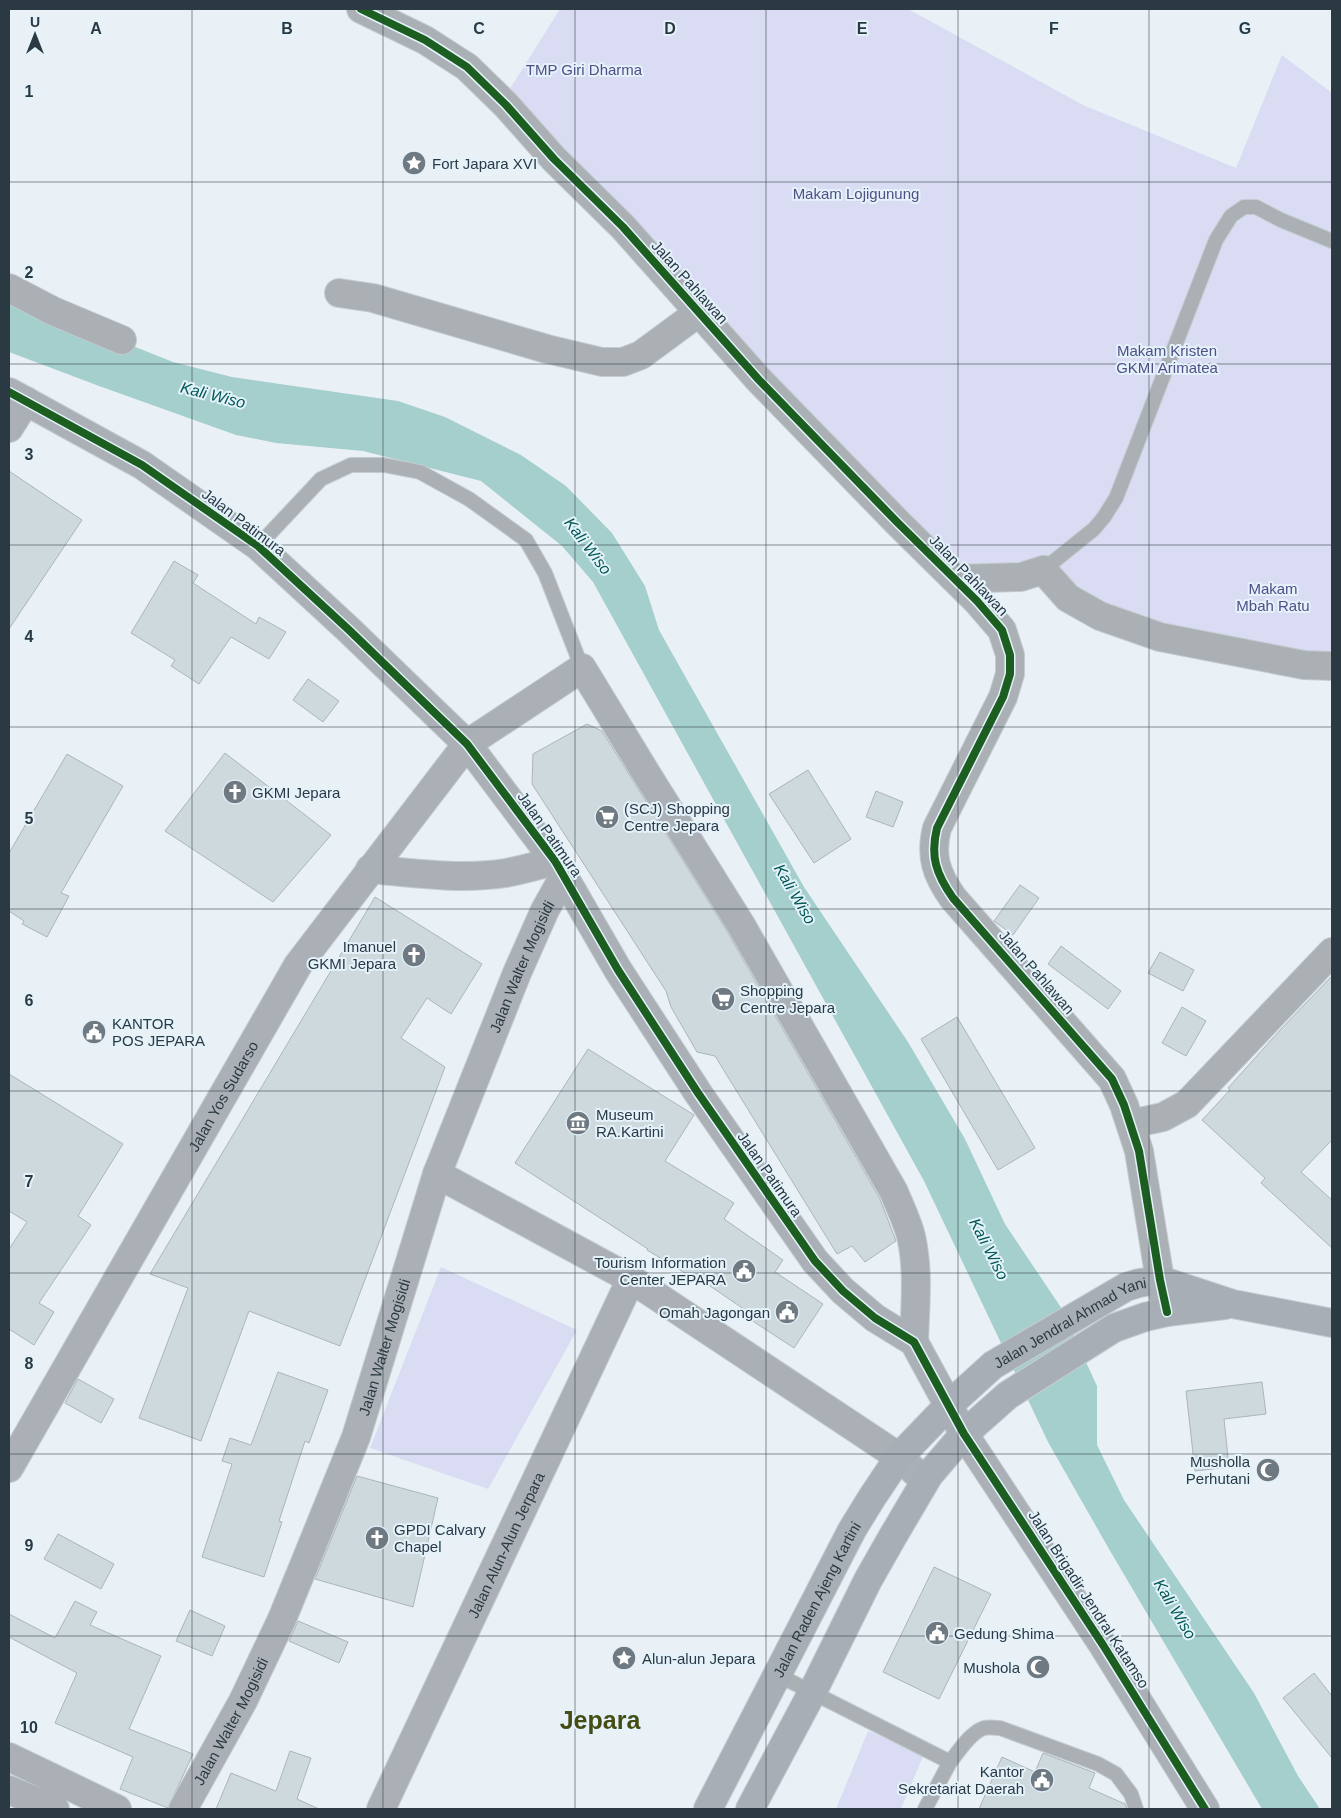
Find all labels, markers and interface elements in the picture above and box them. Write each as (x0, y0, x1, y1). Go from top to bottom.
north arrow (10, 10, 60, 60)
text: U (30, 14, 40, 30)
text: A (90, 20, 102, 37)
text: B (281, 20, 293, 37)
text: C (473, 20, 485, 37)
text: D (664, 20, 676, 37)
text: E (857, 20, 868, 37)
text: F (1049, 20, 1059, 37)
text: G (1239, 20, 1251, 37)
park label: TMP Giri Dharma (526, 61, 643, 78)
text: 1 (25, 83, 34, 100)
place icon: Fort Japara XVI (401, 150, 427, 176)
place label: Fort Japara XVI (432, 155, 537, 172)
park label: Makam Lojigunung (793, 185, 919, 202)
street label: Jalan Pahlawan (648, 237, 732, 327)
text: 2 (25, 264, 34, 281)
park label: Makam Kristen GKMI Arimatea (1116, 342, 1219, 376)
water label: Kali Wiso (179, 379, 247, 411)
text: 3 (25, 446, 34, 463)
street label: Jalan Patimura (199, 485, 290, 559)
water label: Kali Wiso (561, 514, 615, 578)
street label: Jalan Pahlawan (926, 531, 1012, 619)
park label: Makam Mbah Ratu (1236, 580, 1310, 614)
text: 4 (25, 628, 34, 645)
church icon: GKMI Jepara (222, 779, 248, 805)
place label: GKMI Jepara (252, 784, 341, 801)
street label: Jalan Patimura (514, 788, 586, 880)
place label: (SCJ) Shopping Centre Jepara (624, 800, 730, 834)
supermarket icon: (SCJ) Shopping Centre Jepara (594, 804, 620, 830)
text: 5 (25, 810, 34, 827)
water label: Kali Wiso (771, 861, 819, 927)
street label: Jalan Walter Mogisidi (486, 897, 557, 1035)
street label: Jalan Pahlawan (996, 926, 1078, 1018)
place label: Imanuel GKMI Jepara (308, 938, 397, 972)
church icon: Imanuel GKMI Jepara (401, 942, 427, 968)
place label: Shopping Centre Jepara (740, 982, 836, 1016)
supermarket icon: Shopping Centre Jepara (710, 986, 736, 1012)
text: 6 (25, 992, 34, 1009)
place label: KANTOR POS JEPARA (112, 1015, 205, 1049)
public building icon: KANTOR POS JEPARA (81, 1019, 107, 1045)
street label: Jalan Yos Sudarso (184, 1038, 261, 1154)
place label: Museum RA.Kartini (596, 1106, 664, 1140)
museum icon: Museum RA.Kartini (565, 1110, 591, 1136)
street label: Jalan Patimura (734, 1128, 806, 1220)
text: 7 (25, 1173, 34, 1190)
water label: Kali Wiso (966, 1215, 1012, 1283)
place label: Tourism Information Center JEPARA (594, 1254, 726, 1288)
public building icon: Tourism Information Center JEPARA (731, 1258, 757, 1284)
street label: Jalan Jendral Ahmad Yani (991, 1274, 1147, 1371)
street label: Jalan Walter Mogisidi (355, 1277, 413, 1417)
public building icon: Omah Jagongan (774, 1299, 800, 1325)
place label: Omah Jagongan (659, 1304, 770, 1321)
text: 8 (25, 1355, 34, 1372)
place label: Musholla Perhutani (1186, 1453, 1251, 1487)
mosque icon: Musholla Perhutani (1255, 1457, 1281, 1483)
street label: Jalan Alun-Alun Jerpara (464, 1469, 548, 1621)
street label: Jalan Brigadir Jendral Katamso (1025, 1507, 1153, 1691)
street label: Jalan Raden Ajeng Kartini (769, 1518, 864, 1680)
place label: GPDI Calvary Chapel (394, 1521, 486, 1555)
church icon: GPDI Calvary Chapel (364, 1525, 390, 1551)
text: 9 (25, 1537, 34, 1554)
water label: Kali Wiso (1151, 1576, 1199, 1642)
public building icon: Gedung Shima (924, 1620, 950, 1646)
place label: Gedung Shima (954, 1625, 1055, 1642)
place icon: Alun-alun Jepara (611, 1645, 637, 1671)
place label: Alun-alun Jepara (642, 1650, 756, 1667)
street label: Jalan Walter Mogisidi (190, 1654, 271, 1788)
mosque icon: Mushola (1025, 1654, 1051, 1680)
place label: Mushola (963, 1659, 1021, 1676)
district label: Jepara (560, 1706, 641, 1734)
text: 10 (20, 1719, 38, 1736)
place label: Kantor Sekretariat Daerah (898, 1763, 1024, 1797)
public building icon: Kantor Sekretariat Daerah (1029, 1767, 1055, 1793)

